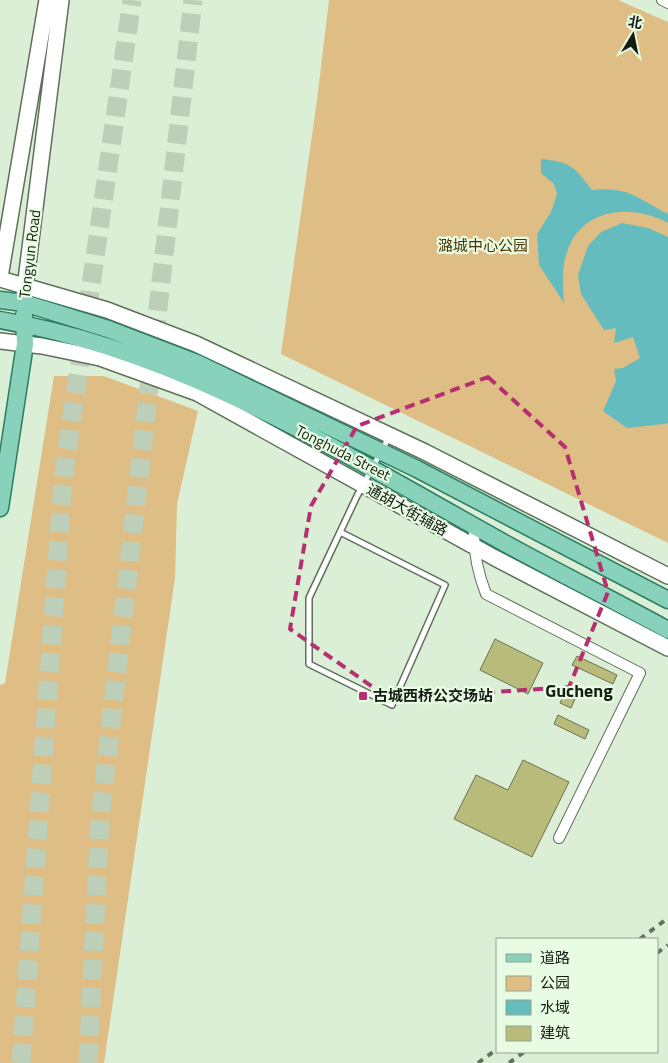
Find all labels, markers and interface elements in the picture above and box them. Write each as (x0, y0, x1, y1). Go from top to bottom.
north arrow (608, 10, 658, 60)
text: 北 (627, 10, 644, 33)
street label: Tongyun Road (13, 208, 46, 300)
park label: 潞城中心公园 (438, 234, 528, 257)
street label: Tonghuda Street (292, 419, 395, 487)
street label: 通胡大街辅路 (362, 478, 452, 541)
district label: Gucheng (545, 677, 613, 704)
place label: 古城西桥公交场站 (373, 684, 493, 707)
marker: 古城西桥公交场站 (357, 690, 369, 702)
legend (496, 938, 658, 1053)
text: 道路 (540, 946, 570, 969)
text: 公园 (540, 971, 570, 994)
text: 水域 (540, 996, 570, 1019)
text: 建筑 (540, 1021, 570, 1044)

